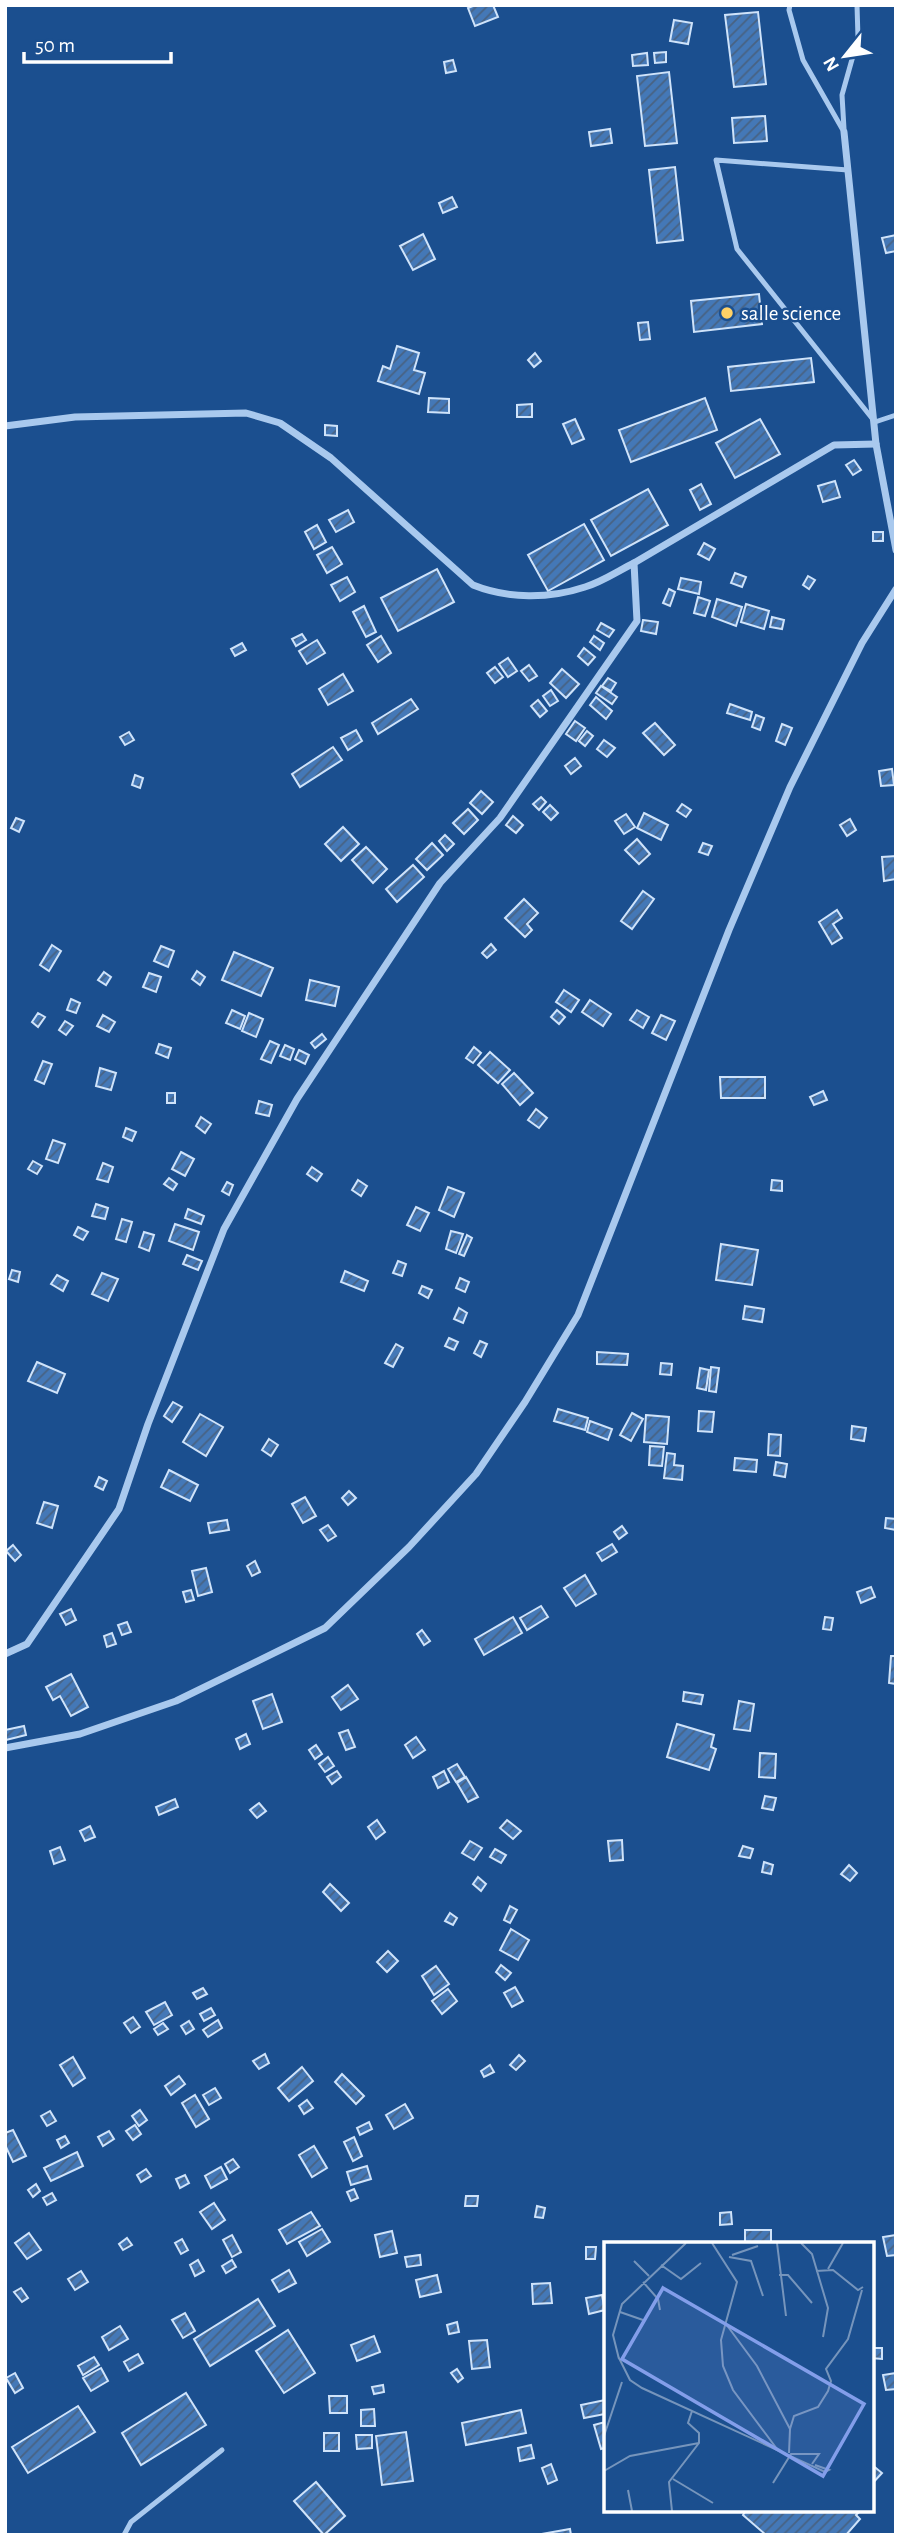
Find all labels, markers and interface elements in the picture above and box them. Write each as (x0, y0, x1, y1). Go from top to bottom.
scale bar (24, 21, 172, 65)
north arrow (810, 21, 880, 91)
text: 50 m (35, 35, 75, 56)
text: N (820, 53, 843, 74)
place label: salle science (741, 303, 841, 324)
marker: salle science (719, 305, 735, 321)
inset map (604, 2242, 873, 2512)

